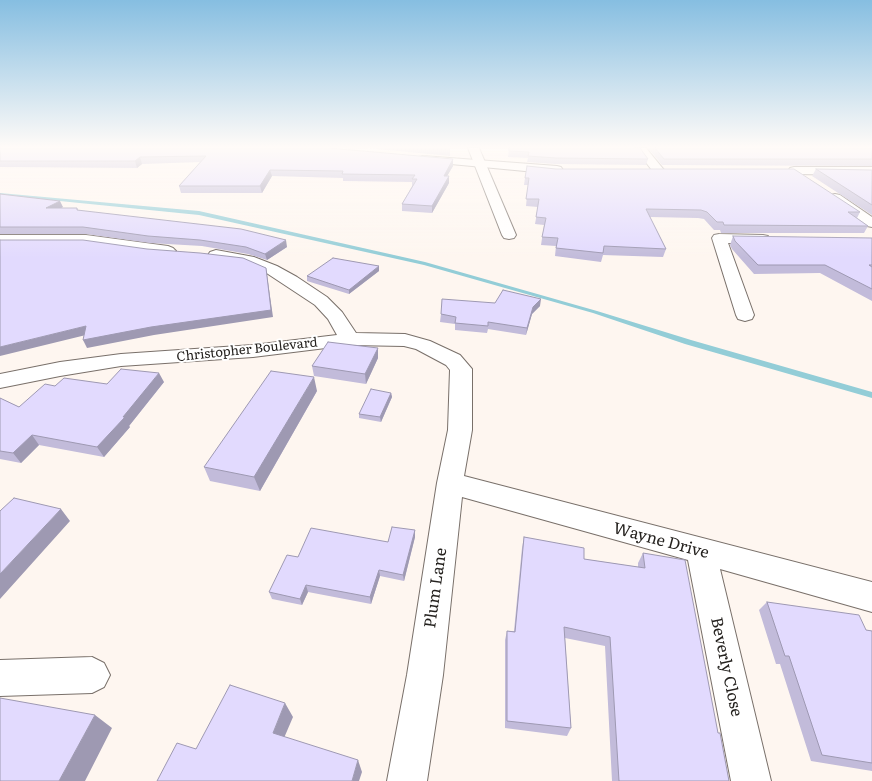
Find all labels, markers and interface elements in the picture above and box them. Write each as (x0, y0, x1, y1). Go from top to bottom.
street label: Christopher Boulevard (176, 335, 318, 365)
street label: Wayne Drive (611, 519, 711, 563)
street label: Plum Lane (421, 547, 451, 629)
street label: Beverly Close (706, 615, 746, 719)

